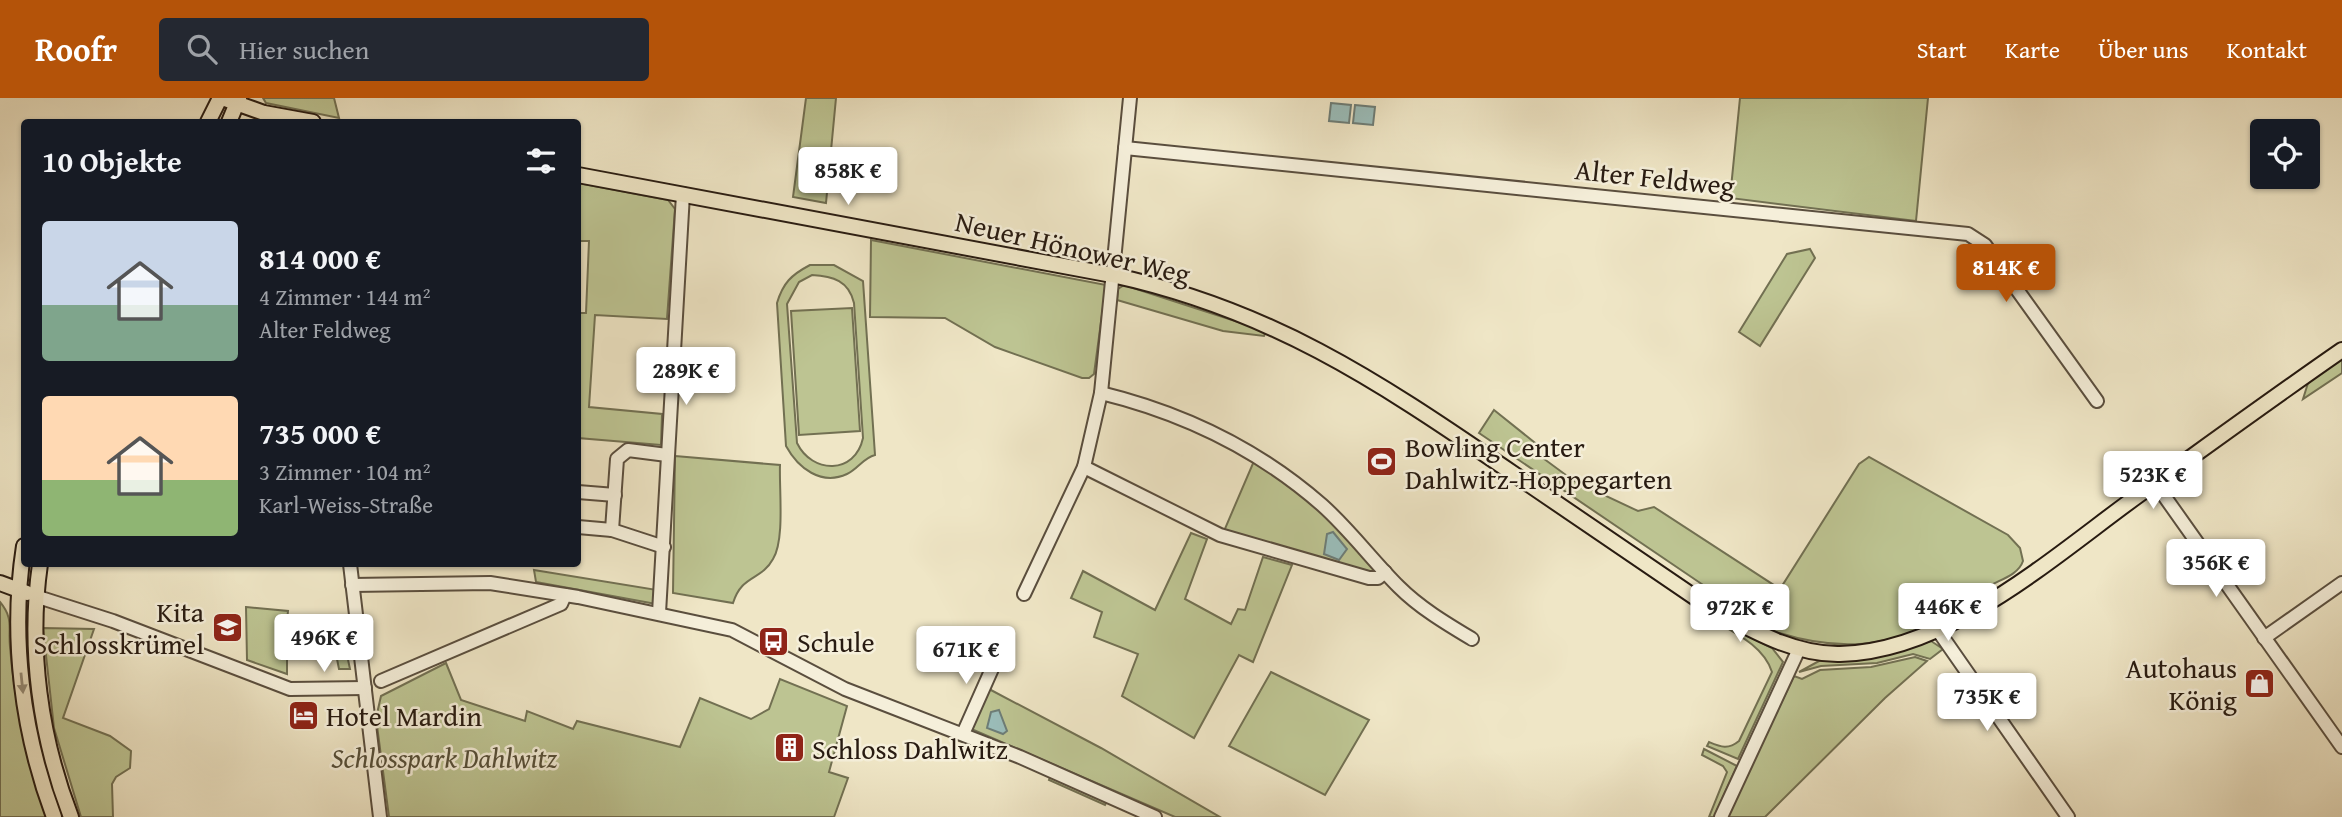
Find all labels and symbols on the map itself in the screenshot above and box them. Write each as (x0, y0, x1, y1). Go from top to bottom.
pin: 858K € (791, 148, 905, 207)
street label: Alter Feldweg (1573, 148, 1737, 206)
street label: Neuer Hönower Weg (952, 200, 1195, 294)
pin: 814K € (1949, 244, 2063, 304)
pin: 289K € (629, 348, 743, 407)
place label: Bowling Center Dahlwitz-Hoppegarten (1405, 426, 1672, 499)
sports icon: Bowling Center Dahlwitz-Hoppegarten (1365, 445, 1399, 479)
pin: 523K € (2096, 452, 2210, 511)
pin: 356K € (2159, 540, 2273, 599)
pin: 972K € (1683, 584, 1797, 644)
pin: 446K € (1891, 584, 2005, 643)
place label: Kita Schlosskrümel (33, 591, 205, 664)
school or university icon: Kita Schlosskrümel (210, 610, 244, 644)
pin: 496K € (267, 614, 381, 674)
place label: Schule (797, 621, 875, 662)
bus stop icon: Schule (757, 624, 791, 658)
pin: 671K € (909, 626, 1023, 686)
place label: Autohaus König (2125, 647, 2237, 720)
shop icon: Autohaus König (2243, 666, 2277, 700)
one-way arrow (17, 672, 28, 694)
pin: 735K € (1930, 674, 2044, 733)
place label: Hotel Mardin (326, 695, 482, 736)
hotel icon: Hotel Mardin (286, 698, 320, 732)
place label: Schloss Dahlwitz (812, 728, 1008, 769)
building icon: Schloss Dahlwitz (772, 731, 806, 765)
park label: Schlosspark Dahlwitz (331, 737, 557, 778)

